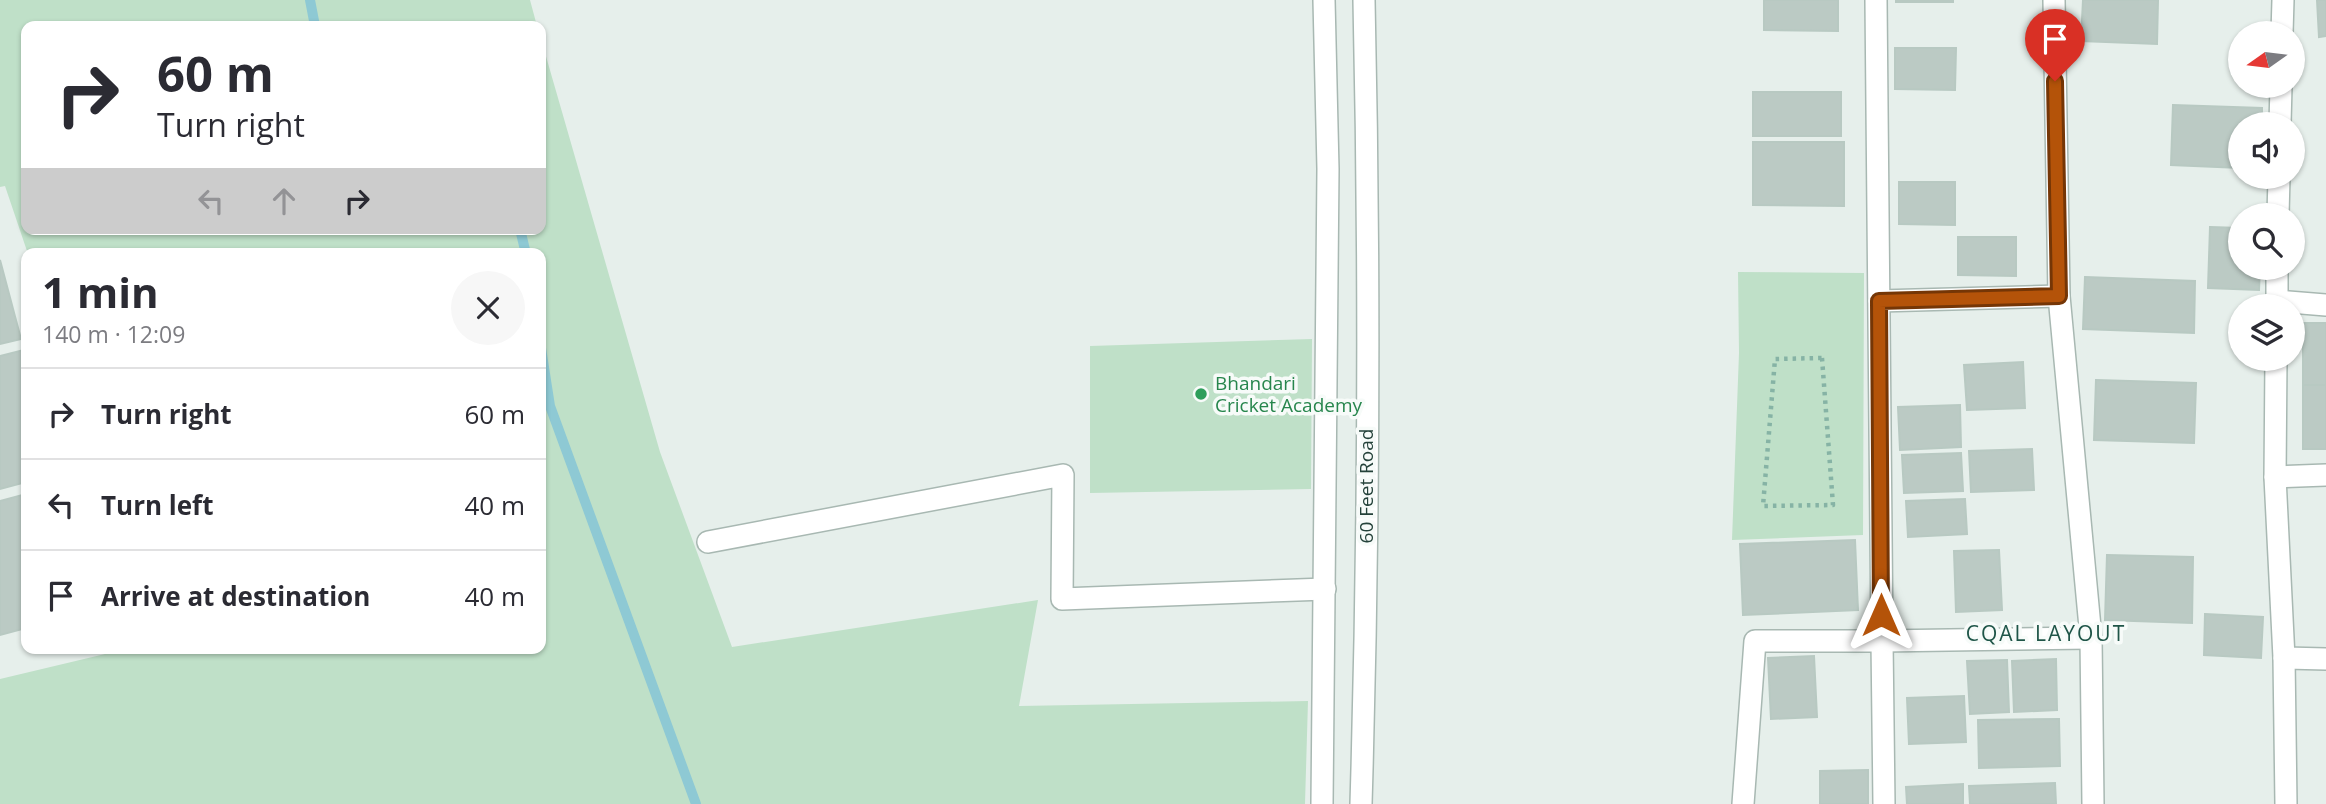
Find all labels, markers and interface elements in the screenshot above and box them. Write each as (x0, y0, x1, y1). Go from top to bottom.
pin (2025, 9, 2085, 81)
icon: arrive (2036, 20, 2074, 58)
north arrow (2228, 21, 2305, 98)
map controls (2228, 21, 2305, 371)
text: 60 m (157, 40, 274, 106)
icon: right (42, 49, 133, 140)
text: Turn right (157, 103, 305, 146)
button: sound (2228, 112, 2305, 189)
icon: left (192, 182, 230, 220)
icon: ahead (265, 182, 303, 220)
icon: right (338, 182, 376, 220)
button: search (2228, 203, 2305, 280)
text: 1 min (42, 263, 159, 320)
button: close (451, 271, 525, 345)
button: layers (2228, 294, 2305, 371)
text: 140 m · 12:09 (42, 318, 185, 350)
place label: Bhandari Cricket Academy (1215, 370, 1363, 418)
marker: Bhandari Cricket Academy (1193, 386, 1209, 402)
icon: right (42, 395, 80, 433)
text: Turn right (101, 396, 232, 432)
text: 60 m (464, 396, 525, 432)
street label: 60 Feet Road (1353, 429, 1379, 543)
icon: left (42, 486, 80, 524)
text: Turn left (101, 487, 213, 523)
text: 40 m (464, 487, 525, 523)
icon: arrive (42, 577, 80, 615)
text: Arrive at destination (101, 578, 370, 614)
text: 40 m (464, 578, 525, 614)
position arrow (1844, 578, 1918, 652)
district label: CQAL LAYOUT (1966, 619, 2126, 647)

